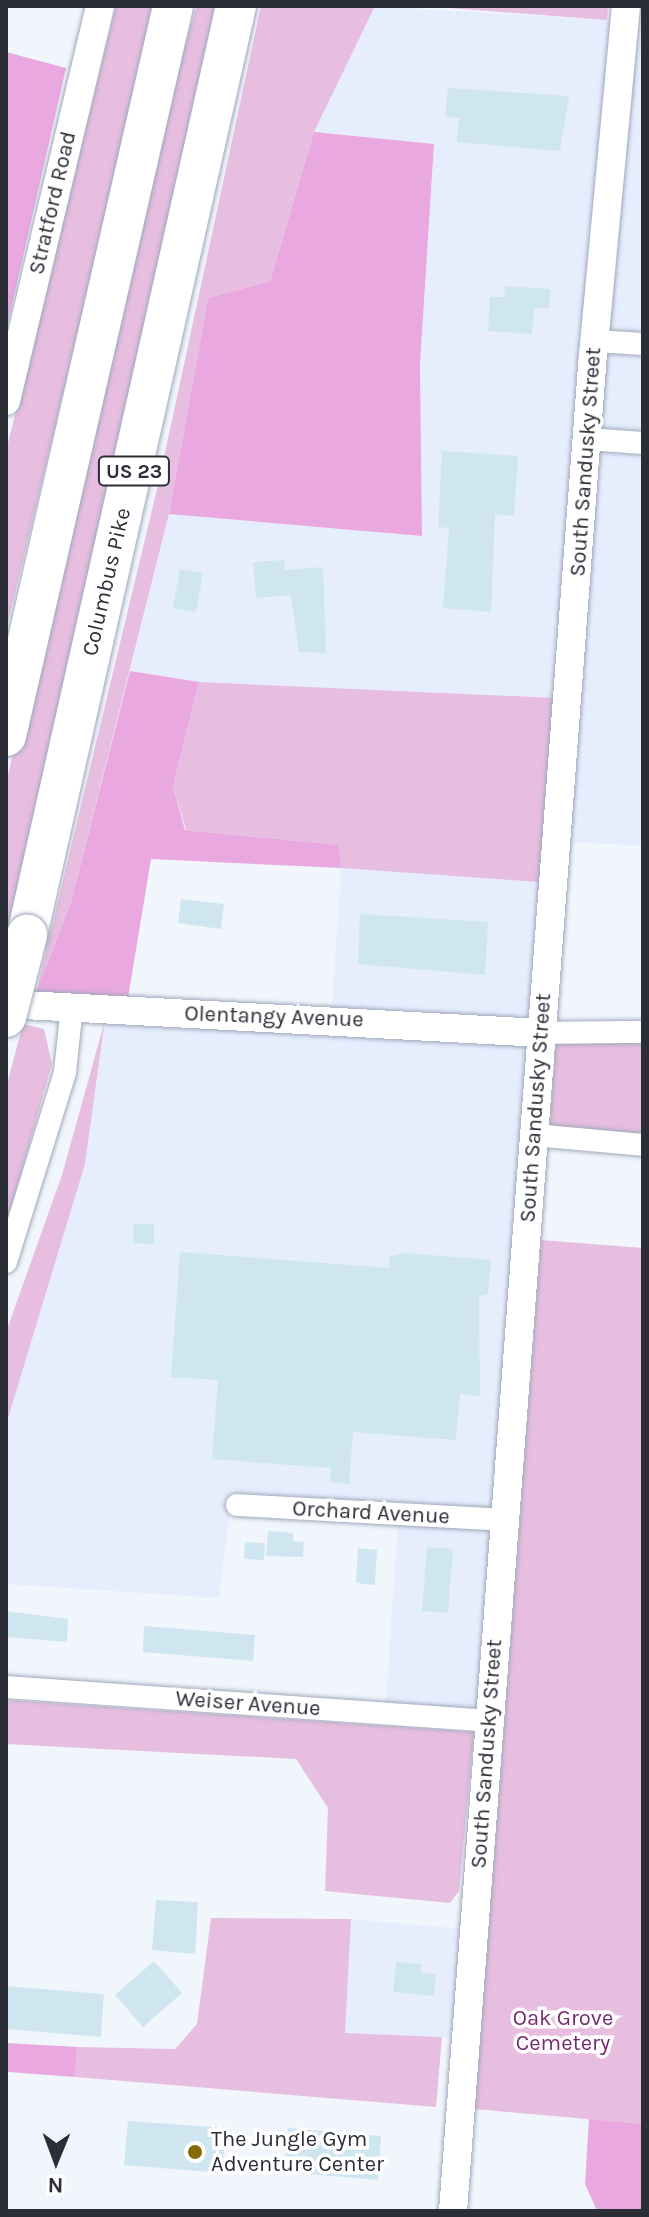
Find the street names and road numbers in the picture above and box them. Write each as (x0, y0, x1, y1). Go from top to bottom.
street label: Stratford Road (24, 129, 82, 277)
street label: South Sandusky Street (565, 346, 607, 578)
road number: US 23 (96, 455, 172, 487)
street label: Columbus Pike (77, 505, 137, 659)
street label: South Sandusky Street (515, 992, 557, 1224)
street label: Olentangy Avenue (184, 1001, 364, 1033)
street label: Orchard Avenue (292, 1496, 450, 1530)
street label: South Sandusky Street (466, 1638, 508, 1870)
street label: Weiser Avenue (175, 1686, 321, 1722)

